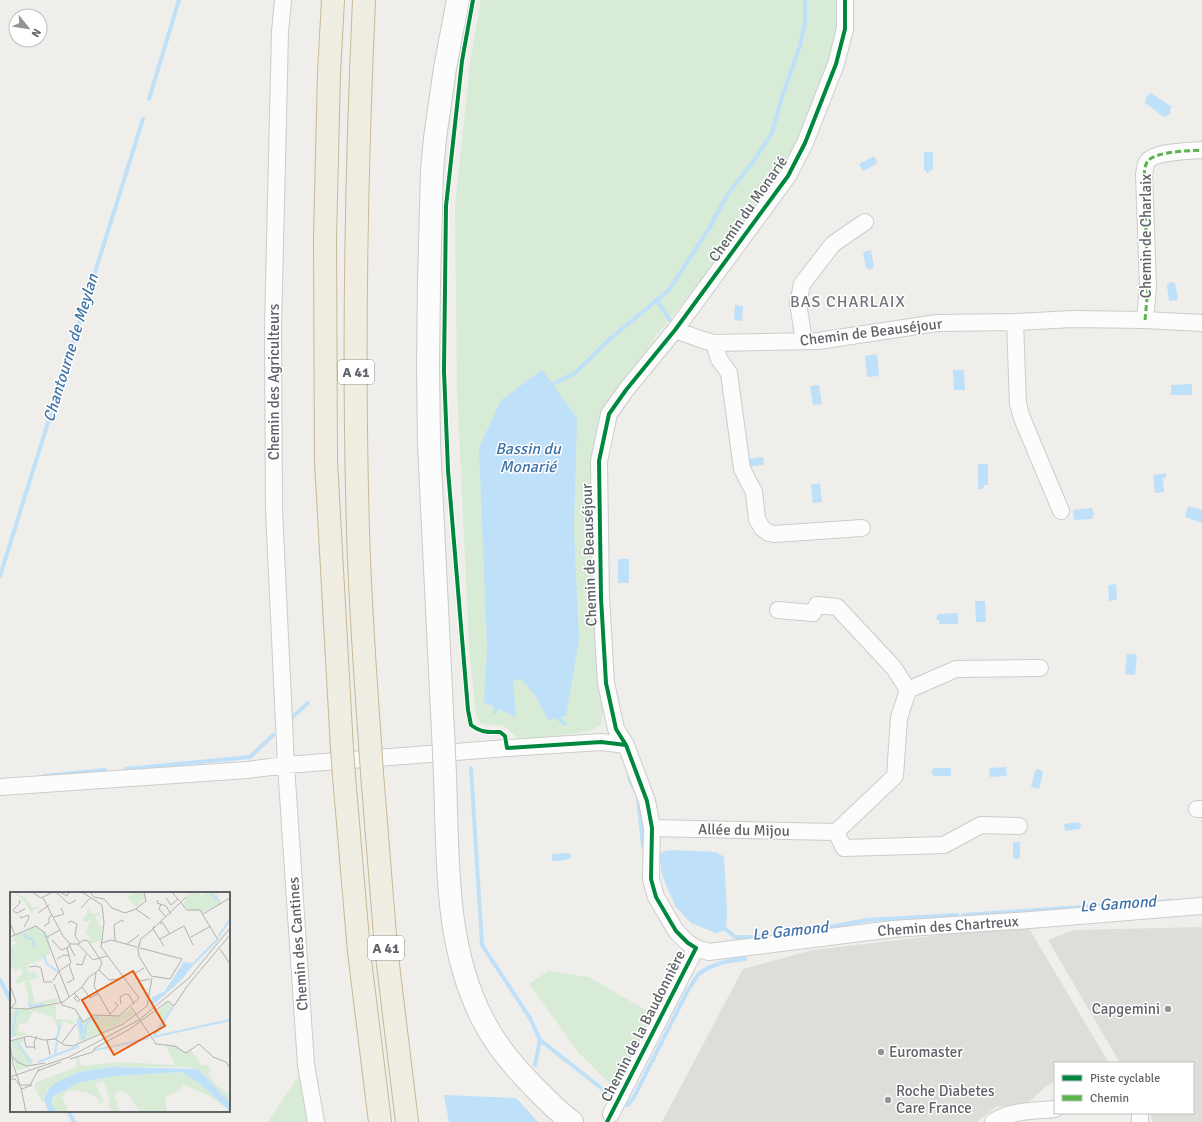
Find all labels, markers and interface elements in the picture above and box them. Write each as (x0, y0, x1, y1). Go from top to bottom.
north arrow (8, 8, 48, 48)
text: N (29, 26, 44, 39)
street label: Chemin du Monarié (705, 153, 791, 265)
street label: Chemin de Charlaix (1137, 174, 1155, 298)
water label: Chantourne de Meylan (39, 270, 103, 424)
district label: BAS CHARLAIX (790, 292, 906, 312)
street label: Chemin des Agriculteurs (265, 303, 283, 460)
street label: Chemin de Beauséjour (799, 314, 944, 350)
road number: A 41 (338, 360, 374, 384)
water label: Bassin du Monarié (495, 439, 562, 477)
street label: Chemin de Beauséjour (577, 483, 600, 627)
street label: Allée du Mijou (698, 820, 790, 840)
street label: Chemin des Cantines (284, 876, 312, 1011)
water label: Le Gamond (1079, 891, 1159, 917)
inset map (10, 892, 230, 1112)
street label: Chemin des Chartreux (877, 912, 1019, 940)
water label: Le Gamond (751, 917, 831, 945)
road number: A 41 (368, 936, 404, 960)
street label: Chemin de la Baudonnière (597, 947, 689, 1105)
place label: Capgemini (1092, 1000, 1160, 1018)
marker: Capgemini (1163, 1004, 1173, 1014)
place label: Euromaster (889, 1043, 963, 1061)
marker: Euromaster (876, 1047, 886, 1057)
legend (1054, 1062, 1194, 1114)
text: Piste cyclable (1090, 1071, 1160, 1086)
place label: Roche Diabetes Care France (896, 1082, 995, 1117)
text: Chemin (1090, 1091, 1129, 1106)
marker: Roche Diabetes Care France (883, 1095, 893, 1105)

